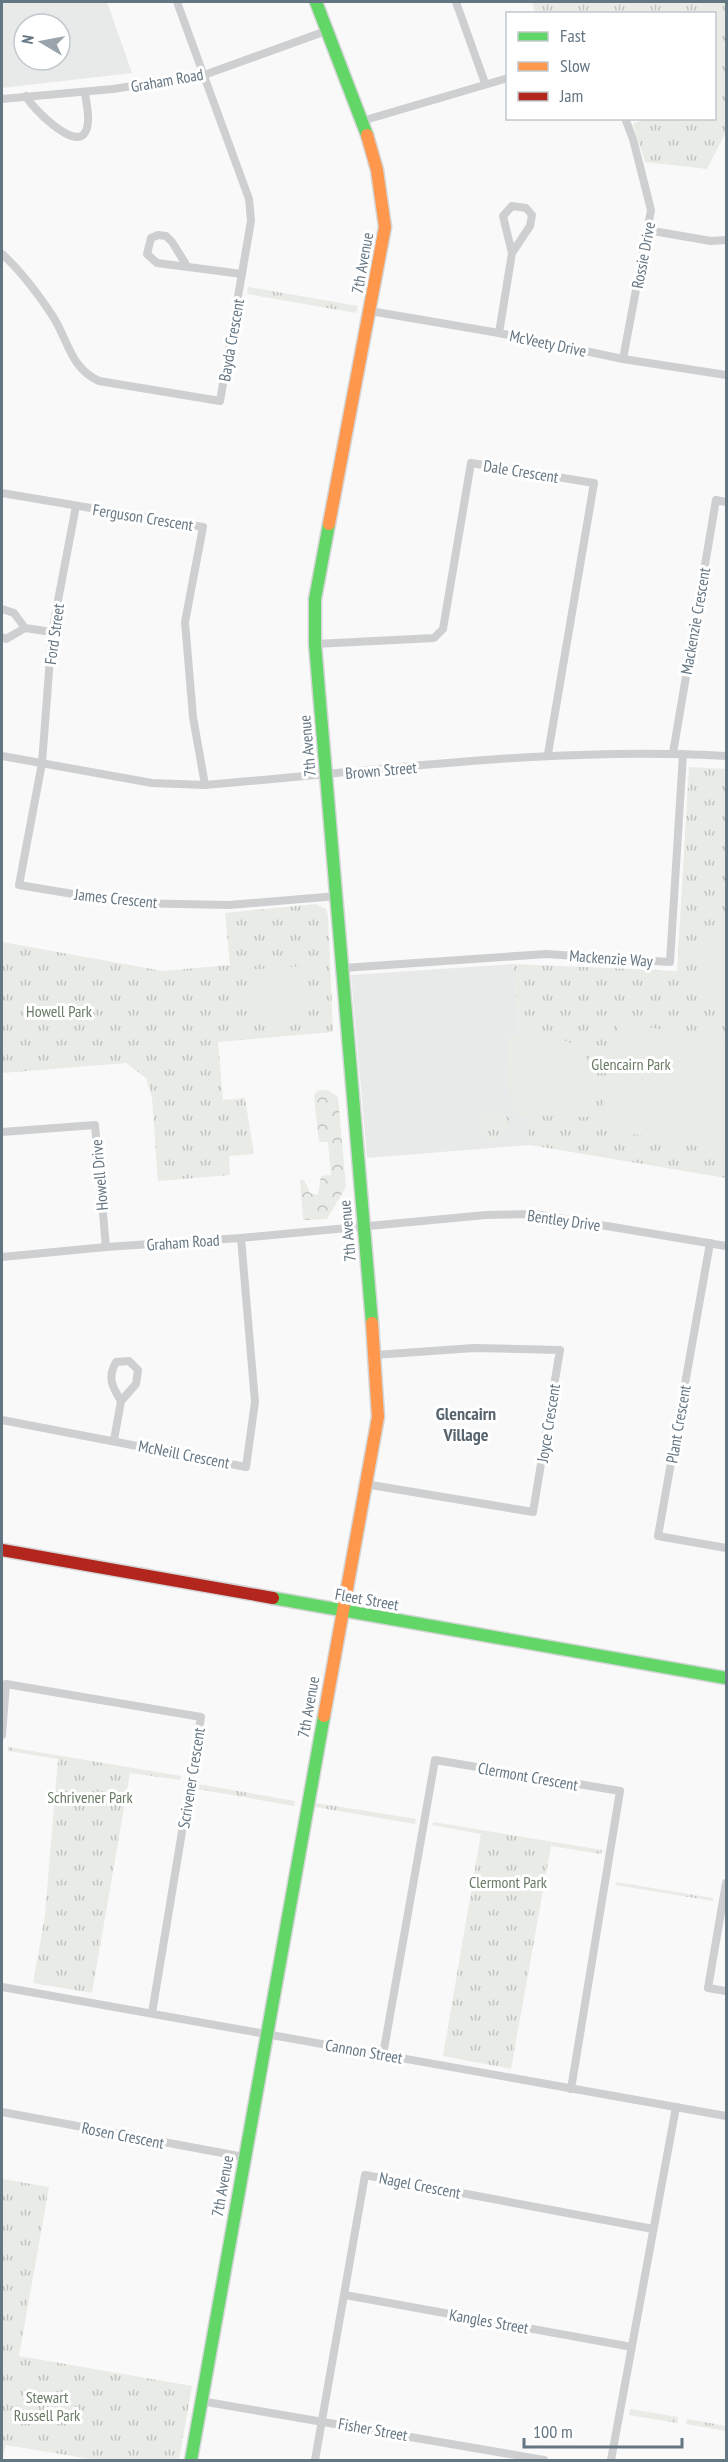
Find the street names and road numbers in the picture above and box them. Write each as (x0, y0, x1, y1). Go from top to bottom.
street label: Graham Road (129, 64, 205, 96)
street label: Rossie Drive (627, 220, 659, 290)
street label: 7th Avenue (347, 231, 377, 295)
street label: Bayda Crescent (214, 296, 248, 383)
street label: McVeety Drive (508, 325, 588, 361)
street label: Dale Crescent (482, 455, 560, 487)
street label: Ferguson Crescent (91, 499, 195, 535)
street label: Mackenzie Crescent (676, 565, 714, 676)
street label: Ford Street (40, 602, 68, 666)
street label: 7th Avenue (294, 714, 320, 778)
street label: Brown Street (344, 757, 418, 783)
street label: James Crescent (73, 884, 159, 912)
street label: Mackenzie Way (569, 945, 653, 971)
street label: Howell Drive (86, 1139, 112, 1211)
street label: 7th Avenue (334, 1199, 360, 1263)
street label: Bentley Drive (526, 1205, 602, 1235)
street label: Graham Road (146, 1229, 220, 1255)
street label: Joyce Crescent (532, 1382, 564, 1465)
street label: Plant Crescent (661, 1383, 695, 1465)
street label: McNeill Crescent (137, 1435, 232, 1473)
street label: Fleet Street (334, 1584, 401, 1615)
street label: 7th Avenue (293, 1675, 323, 1739)
street label: Scrivener Crescent (173, 1726, 209, 1830)
street label: Clermont Crescent (476, 1757, 580, 1795)
street label: Cannon Street (324, 2034, 405, 2068)
street label: Rosen Crescent (80, 2117, 166, 2153)
street label: 7th Avenue (207, 2154, 237, 2218)
street label: Nagel Crescent (378, 2167, 463, 2203)
street label: Kangles Street (448, 2304, 531, 2338)
street label: Fisher Street (337, 2413, 410, 2445)

